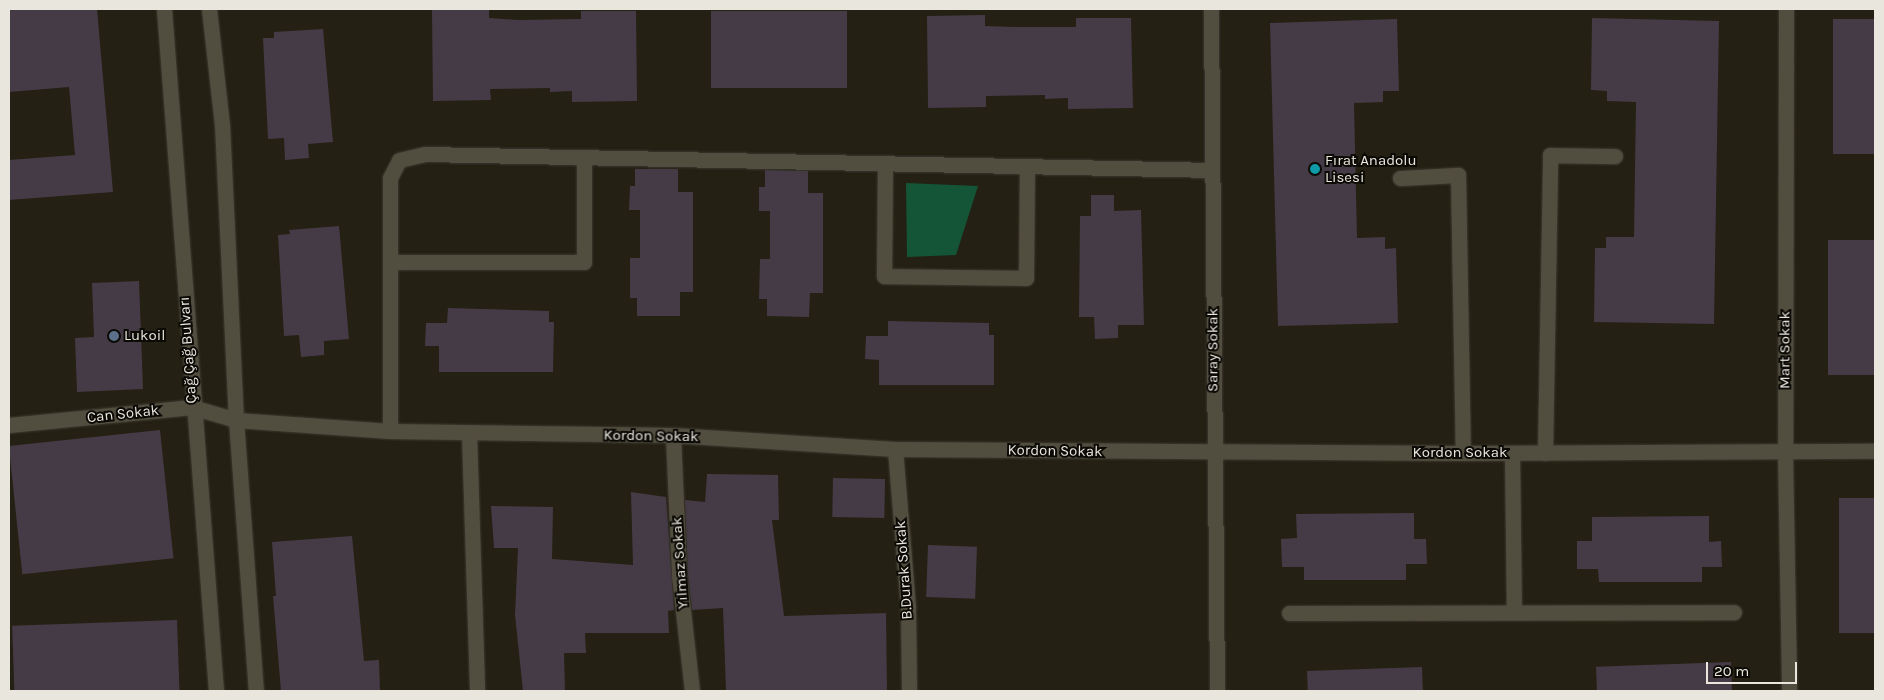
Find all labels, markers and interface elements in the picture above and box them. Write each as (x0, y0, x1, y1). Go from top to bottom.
place label: Fırat Anadolu Lisesi (1325, 151, 1417, 186)
marker: Fırat Anadolu Lisesi (1309, 163, 1321, 175)
street label: Çağ Çağ Bulvarı (175, 296, 201, 404)
street label: Saray Sokak (1204, 308, 1222, 392)
street label: Mart Sokak (1776, 311, 1794, 389)
place label: Lukoil (124, 327, 165, 345)
marker: Lukoil (108, 330, 120, 342)
street label: Can Sokak (86, 401, 160, 427)
street label: Kordon Sokak (603, 426, 699, 446)
street label: Kordon Sokak (1007, 441, 1103, 461)
street label: Kordon Sokak (1413, 444, 1507, 462)
street label: Yılmaz Sokak (668, 516, 692, 610)
street label: B.Durak Sokak (892, 520, 916, 620)
scale bar (1709, 652, 1800, 684)
text: 20 m (1714, 662, 1749, 680)

